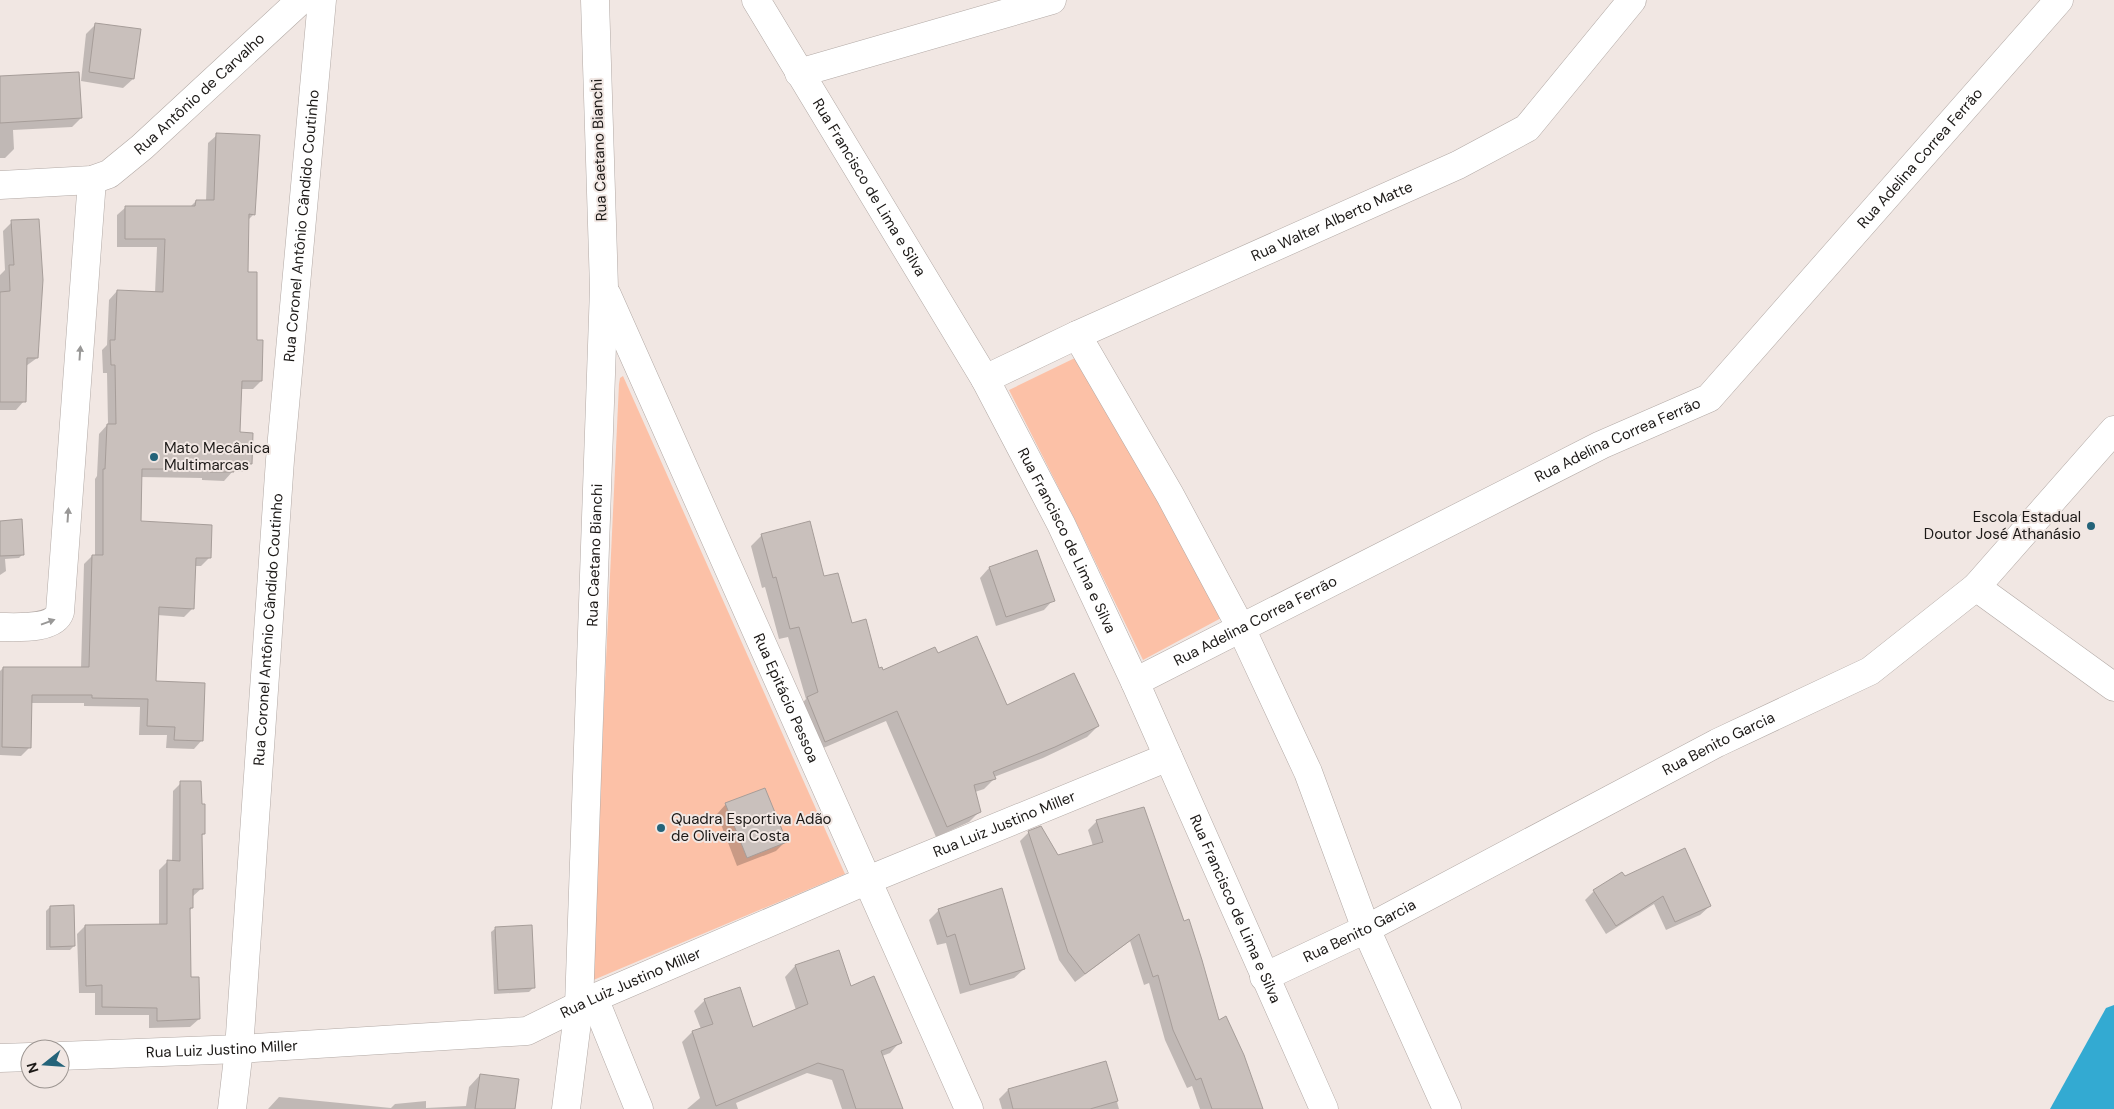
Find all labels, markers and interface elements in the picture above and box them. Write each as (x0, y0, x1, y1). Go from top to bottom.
street label: Rua Antônio de Carvalho (130, 28, 269, 159)
street label: Rua Caetano Bianchi (587, 78, 611, 222)
street label: Rua Adelina Correa Ferrão (1853, 84, 1987, 233)
street label: Rua Coronel Antônio Cândido Coutinho (279, 89, 324, 363)
street label: Rua Francisco de Lima e Silva (808, 95, 931, 280)
street label: Rua Walter Alberto Matte (1248, 177, 1416, 266)
one-way arrow (76, 344, 84, 360)
street label: Rua Adelina Correa Ferrão (1531, 393, 1704, 487)
place label: Mato Mecânica Multimarcas (164, 438, 270, 475)
street label: Rua Francisco de Lima e Silva (1013, 444, 1121, 637)
marker: Mato Mecânica Multimarcas (148, 451, 160, 463)
street label: Rua Caetano Bianchi (582, 483, 607, 627)
street label: Rua Coronel Antônio Cândido Coutinho (249, 492, 288, 766)
one-way arrow (64, 506, 72, 522)
place label: Escola Estadual Doutor José Athanásio (1924, 507, 2081, 544)
marker: Escola Estadual Doutor José Athanásio (2085, 520, 2097, 532)
street label: Rua Adelina Correa Ferrão (1170, 571, 1340, 671)
one-way arrow (41, 618, 56, 626)
street label: Rua Epitácio Pessoa (749, 630, 824, 766)
street label: Rua Benito Garcia (1659, 707, 1778, 780)
street label: Rua Luiz Justino Miller (930, 786, 1079, 862)
place label: Quadra Esportiva Adão de Oliveira Costa (671, 809, 832, 846)
street label: Rua Francisco de Lima e Silva (1185, 811, 1286, 1006)
marker: Quadra Esportiva Adão de Oliveira Costa (655, 822, 667, 834)
street label: Rua Benito Garcia (1300, 894, 1419, 967)
street label: Rua Luiz Justino Miller (557, 943, 705, 1023)
street label: Rua Luiz Justino Miller (145, 1035, 299, 1063)
north arrow (20, 1039, 70, 1089)
text: N (22, 1060, 43, 1075)

